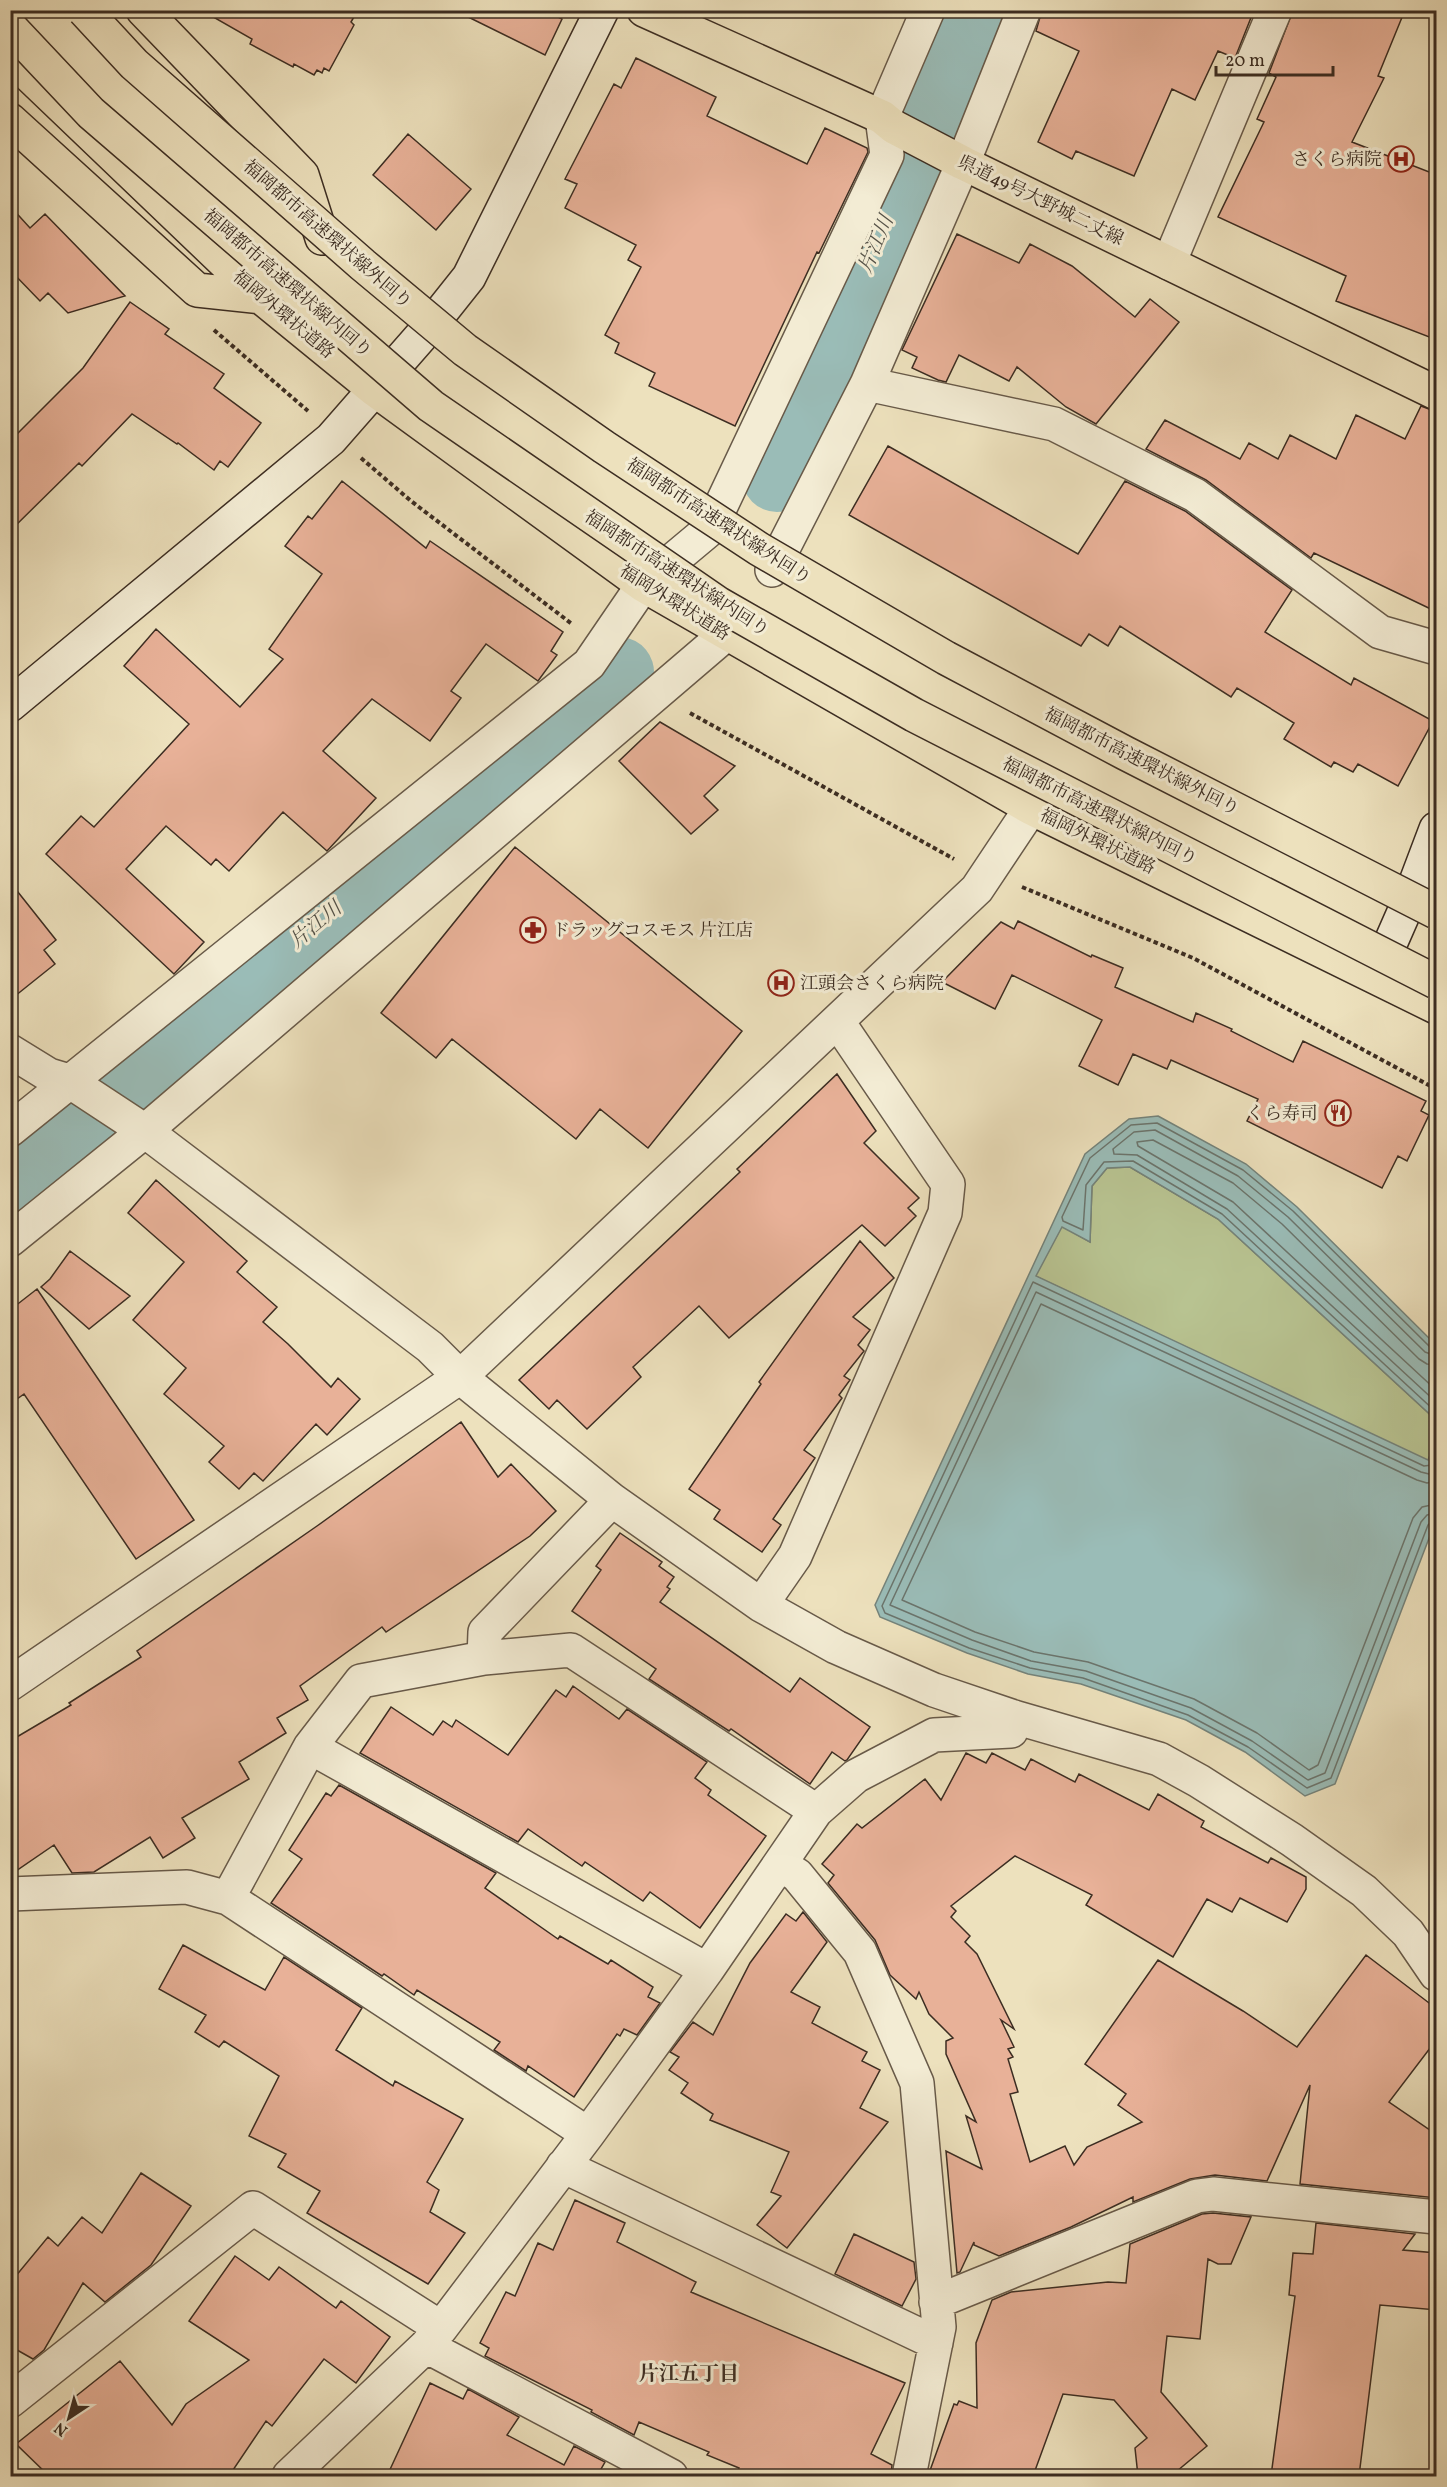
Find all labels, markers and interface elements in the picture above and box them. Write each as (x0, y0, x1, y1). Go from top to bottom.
scale bar (1216, 39, 1333, 77)
text: 20 m (1225, 49, 1265, 74)
hospital icon: さくら病院 (1386, 144, 1416, 174)
place label: さくら病院 (1292, 148, 1382, 173)
street label: 県道49号大野城二丈線 (953, 150, 1127, 252)
street label: 福岡都市高速環状線外回り (237, 155, 417, 315)
street label: 福岡都市高速環状線内回り (197, 204, 377, 364)
water label: 片江川 (852, 210, 902, 278)
street label: 福岡外環状道路 (227, 265, 339, 365)
street label: 福岡都市高速環状線外回り (621, 453, 816, 592)
street label: 福岡都市高速環状線内回り (579, 505, 774, 644)
street label: 福岡外環状道路 (614, 559, 734, 647)
street label: 福岡都市高速環状線外回り (1039, 702, 1243, 823)
street label: 福岡都市高速環状線内回り (997, 752, 1201, 873)
street label: 福岡外環状道路 (1035, 803, 1159, 881)
water label: 片江川 (284, 894, 350, 956)
pharmacy icon: ドラッグコスモス 片江店 (518, 915, 548, 945)
place label: ドラッグコスモス 片江店 (552, 919, 753, 944)
hospital icon: 江頭会さくら病院 (766, 968, 796, 998)
place label: 江頭会さくら病院 (800, 972, 944, 997)
restaurant icon: くら寿司 (1323, 1098, 1353, 1128)
place label: くら寿司 (1246, 1102, 1318, 1127)
district label: 片江五丁目 (639, 2361, 739, 2389)
north arrow (39, 2388, 99, 2448)
text: N (50, 2416, 73, 2441)

